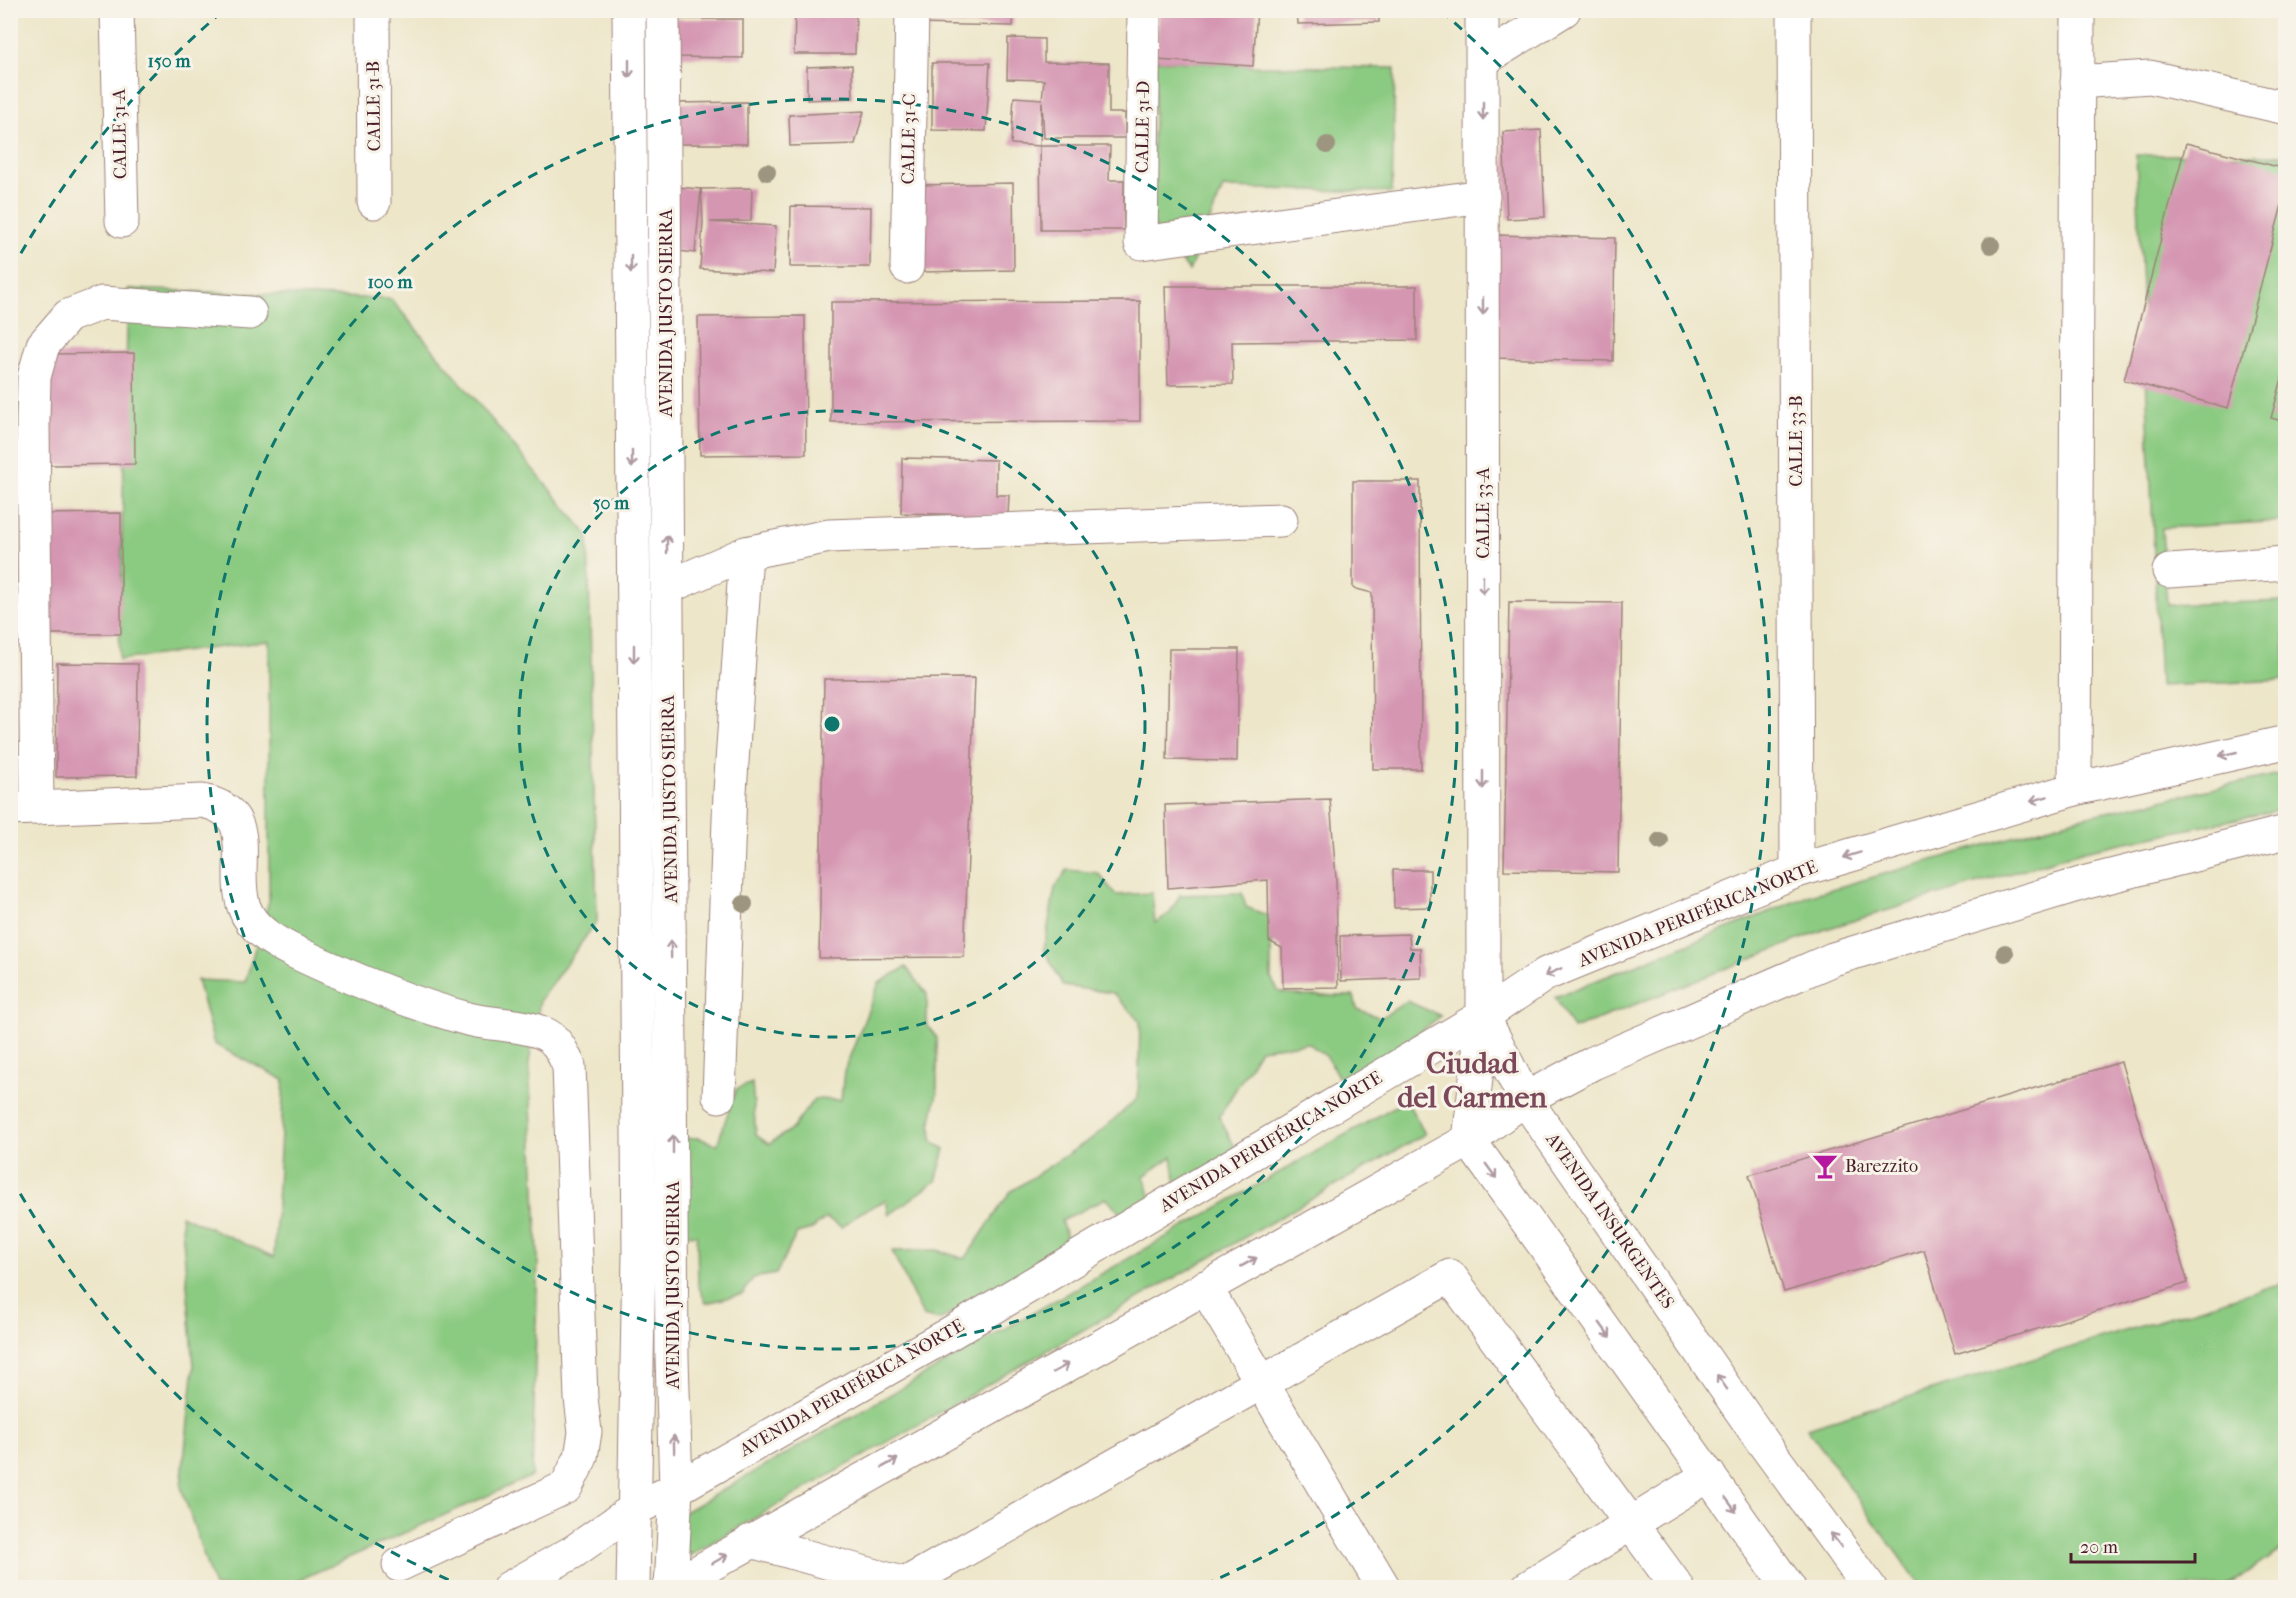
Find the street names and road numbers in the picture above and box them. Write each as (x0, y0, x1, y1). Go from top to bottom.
street label: CALLE 31-B (363, 61, 385, 151)
street label: CALLE 31-D (1132, 81, 1154, 173)
street label: CALLE 31-A (109, 88, 131, 179)
street label: CALLE 31-C (898, 93, 920, 185)
street label: AVENIDA JUSTO SIERRA (656, 209, 677, 418)
street label: CALLE 33-B (1786, 395, 1807, 487)
street label: CALLE 33-A (1473, 467, 1494, 559)
street label: AVENIDA JUSTO SIERRA (658, 694, 682, 904)
street label: AVENIDA PERIFÉRICA NORTE (1574, 855, 1821, 972)
street label: AVENIDA PERIFÉRICA NORTE (1155, 1066, 1386, 1217)
street label: AVENIDA INSURGENTES (1541, 1129, 1679, 1313)
street label: AVENIDA JUSTO SIERRA (663, 1181, 684, 1390)
street label: AVENIDA PERIFÉRICA NORTE (735, 1314, 968, 1462)

